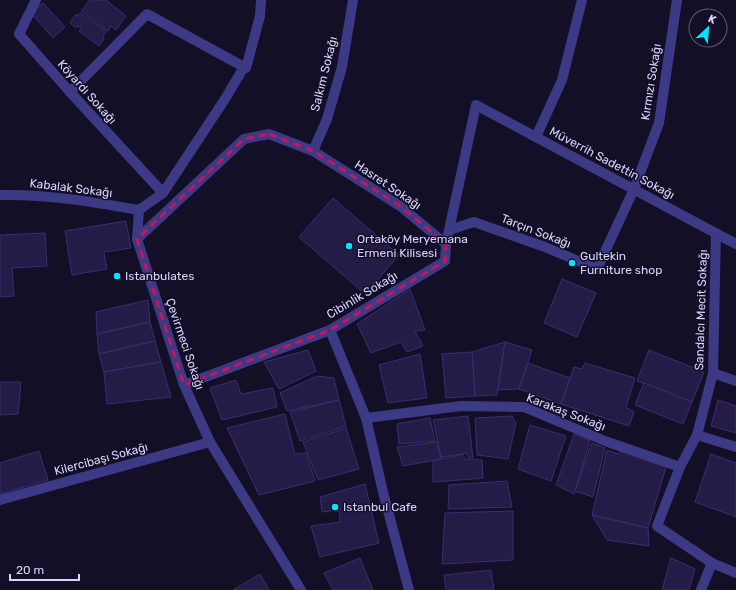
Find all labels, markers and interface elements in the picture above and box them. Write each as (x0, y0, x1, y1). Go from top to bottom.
north arrow (688, 8, 728, 48)
text: K (706, 12, 719, 27)
street label: Salkım Sokağı (308, 35, 340, 113)
street label: Kırmızı Sokağı (638, 43, 664, 121)
street label: Köyardı Sokağı (55, 57, 119, 127)
street label: Müverrih Sadettin Sokağı (547, 124, 677, 202)
street label: Hasret Sokağı (352, 158, 424, 212)
street label: Kabalak Sokağı (29, 176, 113, 200)
street label: Tarçın Sokağı (499, 211, 573, 251)
place label: Ortaköy Meryemana Ermeni Kilisesi (357, 232, 468, 260)
marker: Ortaköy Meryemana Ermeni Kilisesi (344, 241, 354, 251)
place label: Gultekin Furniture shop (580, 249, 662, 277)
street label: Sandalcı Mecit Sokağı (692, 249, 710, 371)
marker: Gultekin Furniture shop (567, 258, 577, 268)
street label: Cibinlik Sokağı (324, 268, 400, 322)
place label: Istanbulates (125, 269, 194, 283)
marker: Istanbulates (112, 271, 122, 281)
street label: Çevirmeci Sokağı (163, 297, 207, 392)
street label: Karakaş Sokağı (524, 390, 608, 434)
street label: Kilercibaşı Sokağı (53, 440, 150, 478)
place label: Istanbul Cafe (343, 500, 417, 514)
marker: Istanbul Cafe (330, 502, 340, 512)
scale bar (10, 556, 79, 582)
text: 20 m (16, 563, 44, 577)

